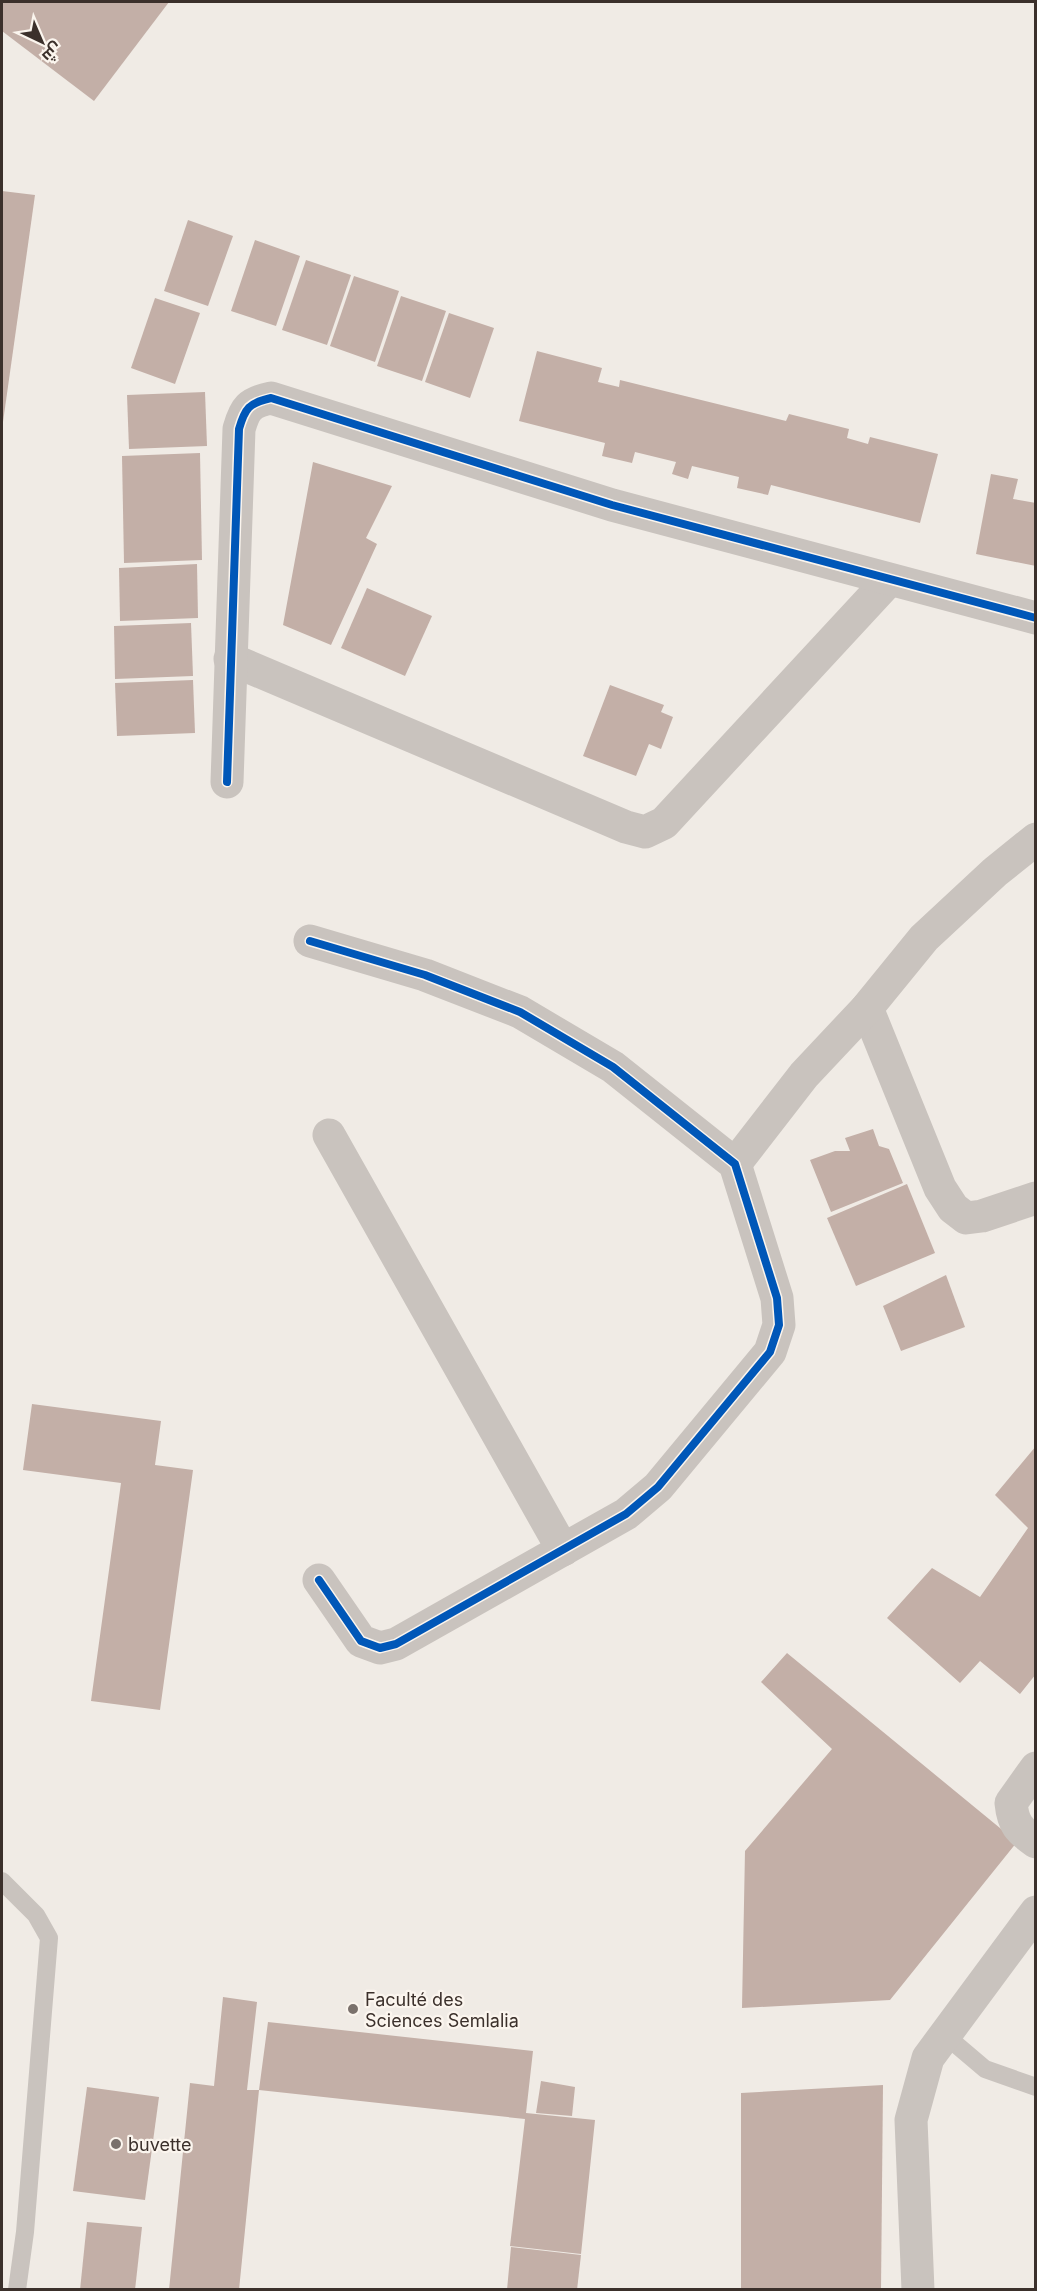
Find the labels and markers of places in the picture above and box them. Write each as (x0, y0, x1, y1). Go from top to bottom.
place label: Faculté des Sciences Semlalia (365, 1989, 519, 2031)
marker: Faculté des Sciences Semlalia (346, 2002, 360, 2016)
place label: buvette (128, 2134, 192, 2155)
marker: buvette (109, 2137, 123, 2151)

